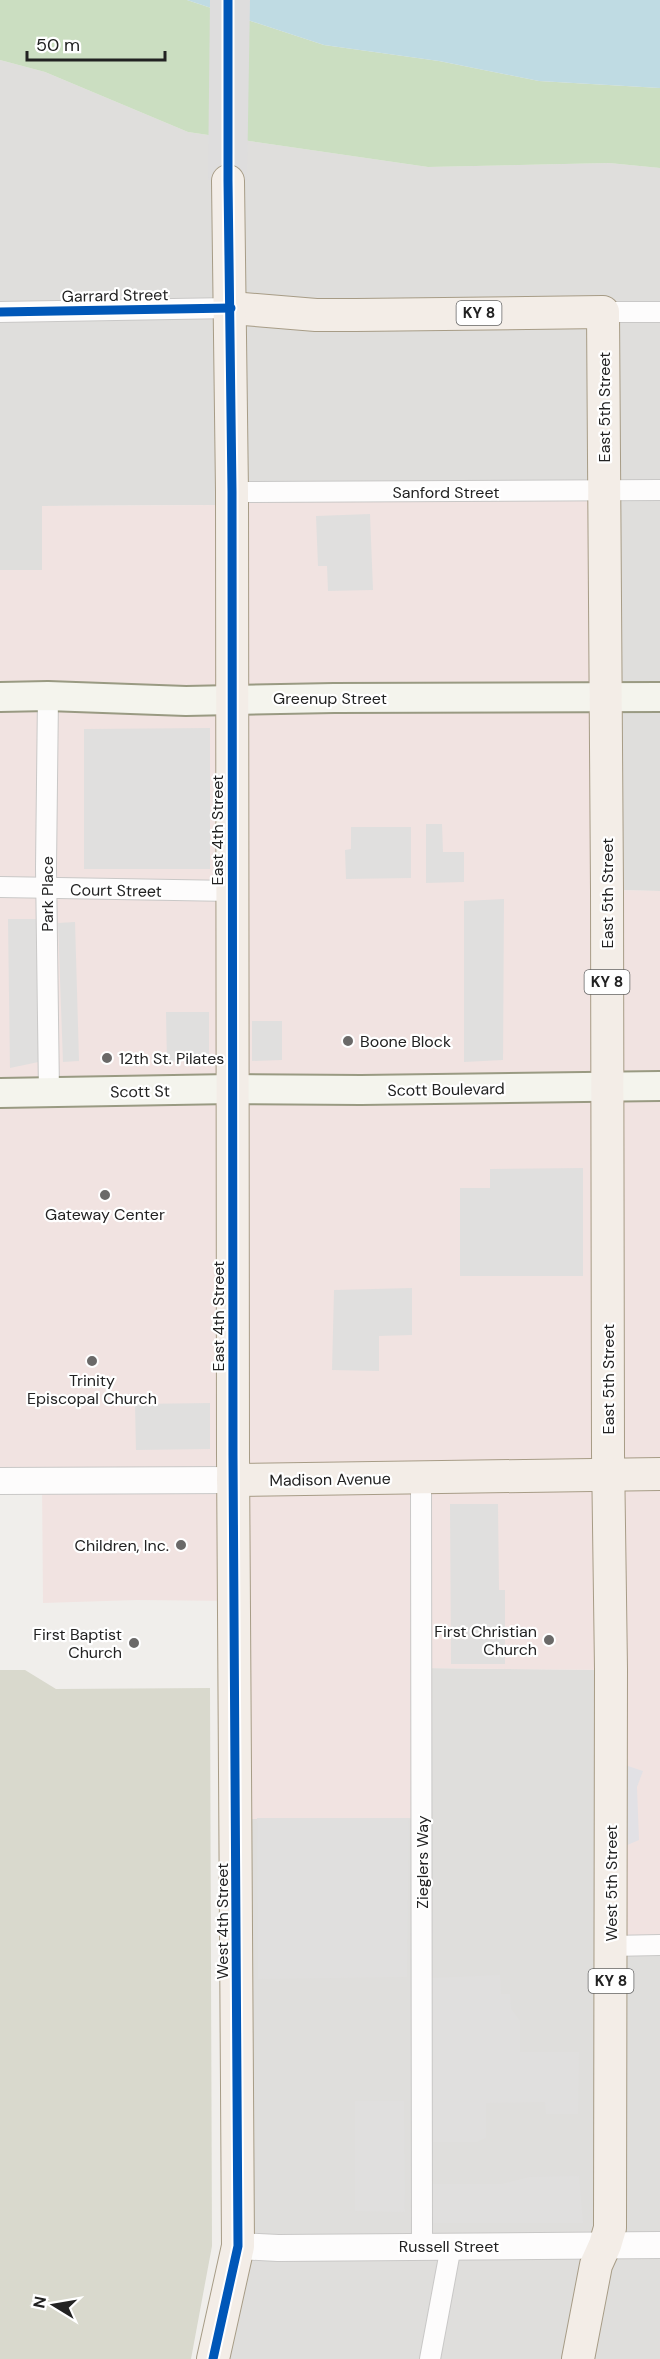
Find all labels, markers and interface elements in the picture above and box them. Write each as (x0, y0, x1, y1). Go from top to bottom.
scale bar (27, 24, 165, 62)
text: 50 m (36, 33, 80, 57)
street label: Garrard Street (62, 284, 168, 307)
road number: KY 8 (456, 301, 502, 325)
street label: East 5th Street (594, 352, 615, 462)
street label: Sanford Street (392, 482, 500, 503)
street label: Greenup Street (273, 688, 387, 709)
street label: East 4th Street (207, 775, 228, 885)
street label: East 5th Street (597, 838, 618, 948)
street label: Park Place (37, 856, 58, 932)
street label: Court Street (70, 879, 162, 902)
road number: KY 8 (584, 970, 630, 994)
place label: Boone Block (360, 1031, 451, 1052)
marker: Boone Block (341, 1034, 355, 1048)
place label: 12th St. Pilates (119, 1048, 224, 1069)
marker: 12th St. Pilates (100, 1051, 114, 1065)
street label: Scott Boulevard (387, 1078, 505, 1101)
street label: Scott St (110, 1080, 170, 1103)
marker: Gateway Center (98, 1188, 112, 1202)
place label: Gateway Center (45, 1204, 165, 1225)
street label: East 4th Street (208, 1261, 229, 1371)
street label: East 5th Street (598, 1324, 619, 1434)
marker: Trinity Episcopal Church (85, 1354, 99, 1368)
place label: Trinity Episcopal Church (27, 1370, 157, 1409)
street label: Madison Avenue (269, 1468, 391, 1491)
place label: Children, Inc. (75, 1535, 169, 1556)
marker: Children, Inc. (174, 1538, 188, 1552)
place label: First Christian Church (434, 1621, 537, 1660)
place label: First Baptist Church (33, 1624, 122, 1663)
marker: First Christian Church (542, 1633, 556, 1647)
marker: First Baptist Church (127, 1636, 141, 1650)
street label: Zieglers Way (412, 1815, 433, 1909)
street label: West 5th Street (601, 1825, 622, 1941)
street label: West 4th Street (212, 1863, 233, 1979)
road number: KY 8 (588, 1969, 634, 1993)
street label: Russell Street (399, 2236, 499, 2257)
north arrow (24, 2275, 84, 2335)
text: N (28, 2295, 51, 2310)

